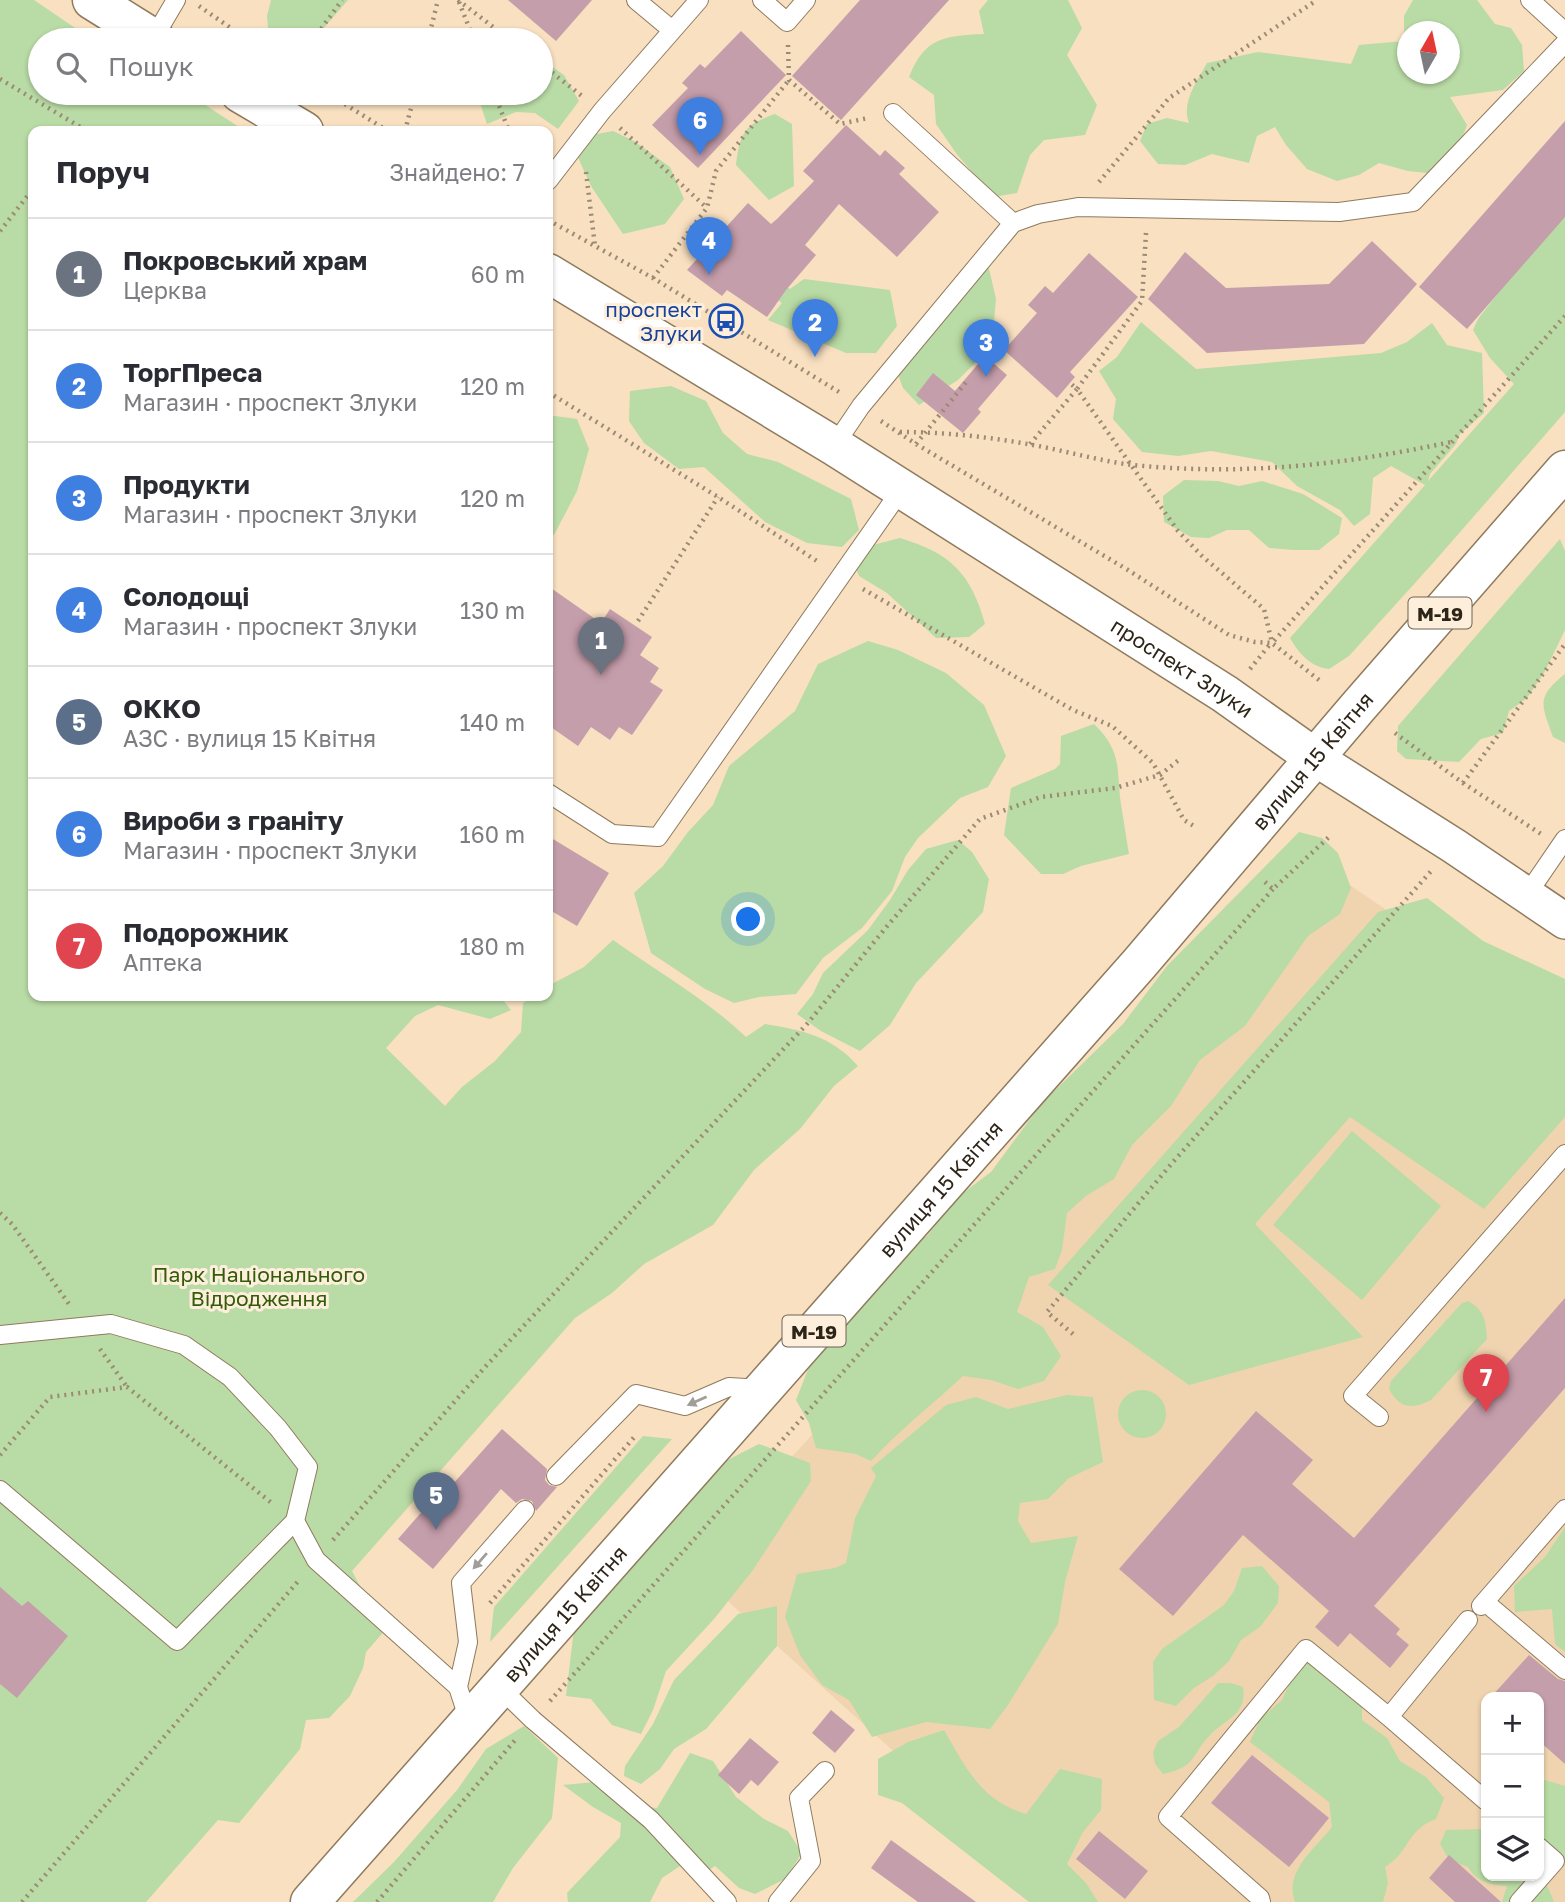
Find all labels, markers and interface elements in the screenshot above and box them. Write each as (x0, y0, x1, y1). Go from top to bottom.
north arrow (1397, 21, 1460, 84)
search box (28, 28, 553, 105)
icon: search (52, 48, 90, 86)
text: Пошук (108, 51, 194, 82)
pin: 6 (677, 97, 723, 155)
text: Поруч (56, 154, 150, 190)
text: Знайдено: 7 (389, 158, 525, 186)
pin: 4 (686, 217, 732, 275)
text: Покровський храм (123, 245, 367, 276)
text: 1 (73, 260, 85, 288)
text: 60 m (471, 260, 525, 288)
text: Церква (123, 276, 207, 304)
place label: проспект Злуки (605, 296, 702, 346)
pin: 2 (792, 299, 838, 357)
bus stop icon: проспект Злуки (707, 302, 745, 340)
pin: 3 (963, 319, 1009, 377)
text: ТоргПреса (123, 357, 262, 388)
text: 2 (72, 372, 86, 400)
text: 120 m (460, 372, 525, 400)
text: Магазин · проспект Злуки (123, 388, 417, 416)
text: Продукти (123, 469, 250, 500)
text: 3 (72, 484, 86, 512)
text: 120 m (460, 484, 525, 512)
text: Магазин · проспект Злуки (123, 500, 417, 528)
text: Солодощі (123, 581, 250, 612)
text: 4 (72, 596, 86, 624)
text: 130 m (460, 596, 525, 624)
road number: М-19 (1408, 598, 1472, 628)
text: Магазин · проспект Злуки (123, 612, 417, 640)
street label: проспект Злуки (1106, 612, 1258, 723)
pin: 1 (578, 617, 624, 675)
street label: вулиця 15 Квітня (1246, 686, 1378, 835)
text: ОККО (123, 693, 201, 724)
text: 5 (72, 708, 86, 736)
text: 140 m (459, 708, 525, 736)
text: АЗС · вулиця 15 Квітня (123, 724, 376, 752)
text: Вироби з граніту (123, 805, 343, 836)
text: 6 (72, 820, 86, 848)
text: 160 m (460, 820, 525, 848)
text: Магазин · проспект Злуки (123, 836, 417, 864)
your location (731, 902, 765, 936)
text: Подорожник (123, 917, 289, 948)
text: 7 (73, 932, 85, 960)
text: 180 m (459, 932, 525, 960)
text: Аптека (123, 948, 203, 976)
street label: вулиця 15 Квітня (873, 1115, 1008, 1262)
park label: Парк Національного Відродження (153, 1261, 365, 1311)
road number: М-19 (782, 1316, 846, 1346)
pin: 7 (1463, 1354, 1509, 1412)
one-way arrow (687, 1395, 707, 1407)
pin: 5 (413, 1472, 459, 1530)
street label: вулиця 15 Квітня (498, 1540, 632, 1687)
one-way arrow (473, 1553, 488, 1570)
map controls (1481, 1692, 1544, 1881)
button: + (1481, 1692, 1544, 1755)
button: − (1481, 1755, 1544, 1818)
button: layers (1481, 1818, 1544, 1881)

